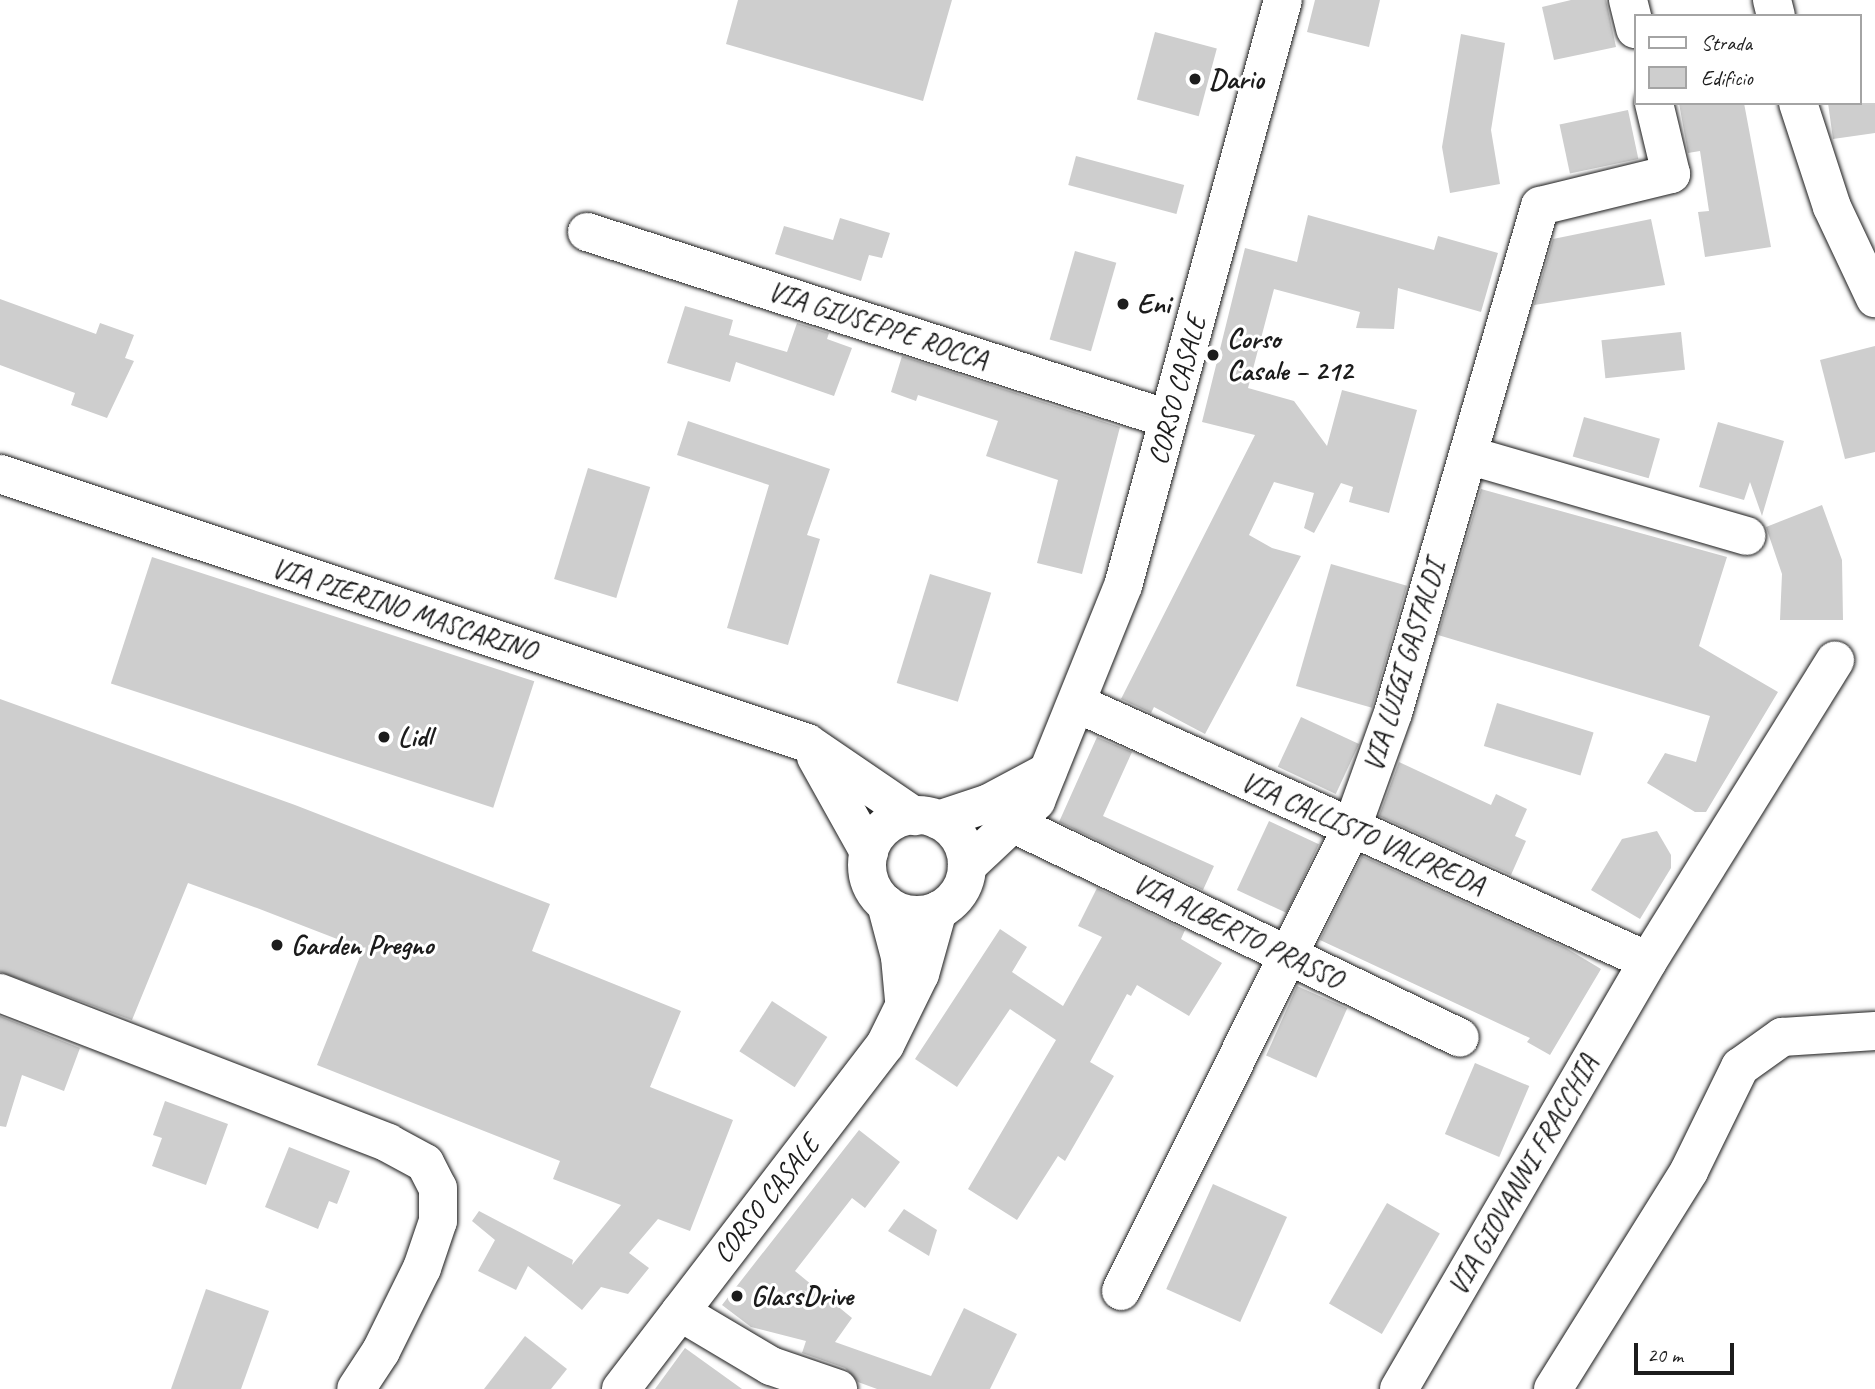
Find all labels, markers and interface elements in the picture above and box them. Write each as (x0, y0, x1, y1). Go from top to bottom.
legend (1633, 14, 1861, 105)
text: Strada (1701, 30, 1752, 56)
place label: Dario (1209, 62, 1264, 96)
text: Edificio (1701, 65, 1753, 91)
marker: Dario (1187, 71, 1203, 87)
street label: VIA GIUSEPPE ROCCA (765, 274, 991, 376)
place label: Eni (1137, 287, 1170, 321)
marker: Eni (1115, 296, 1131, 312)
street label: CORSO CASALE (1141, 312, 1213, 468)
place label: Corso Casale – 212 (1227, 322, 1352, 388)
marker: Corso Casale – 212 (1205, 347, 1221, 363)
street label: VIA PIERINO MASCARINO (267, 550, 541, 668)
street label: VIA LUIGI GASTALDI (1356, 557, 1452, 775)
place label: Lidl (398, 720, 432, 754)
marker: Lidl (376, 729, 392, 745)
street label: VIA CALLISTO VALPREDA (1237, 764, 1489, 902)
street label: VIA ALBERTO PRASSO (1128, 866, 1348, 996)
place label: Garden Pregno (291, 928, 433, 962)
marker: Garden Pregno (269, 937, 285, 953)
street label: VIA GIOVANNI FRACCHIA (1441, 1050, 1605, 1300)
street label: CORSO CASALE (706, 1128, 826, 1270)
place label: GlassDrive (751, 1279, 853, 1313)
marker: GlassDrive (729, 1288, 745, 1304)
scale bar (1637, 1330, 1737, 1374)
text: 20 m (1647, 1342, 1683, 1368)

